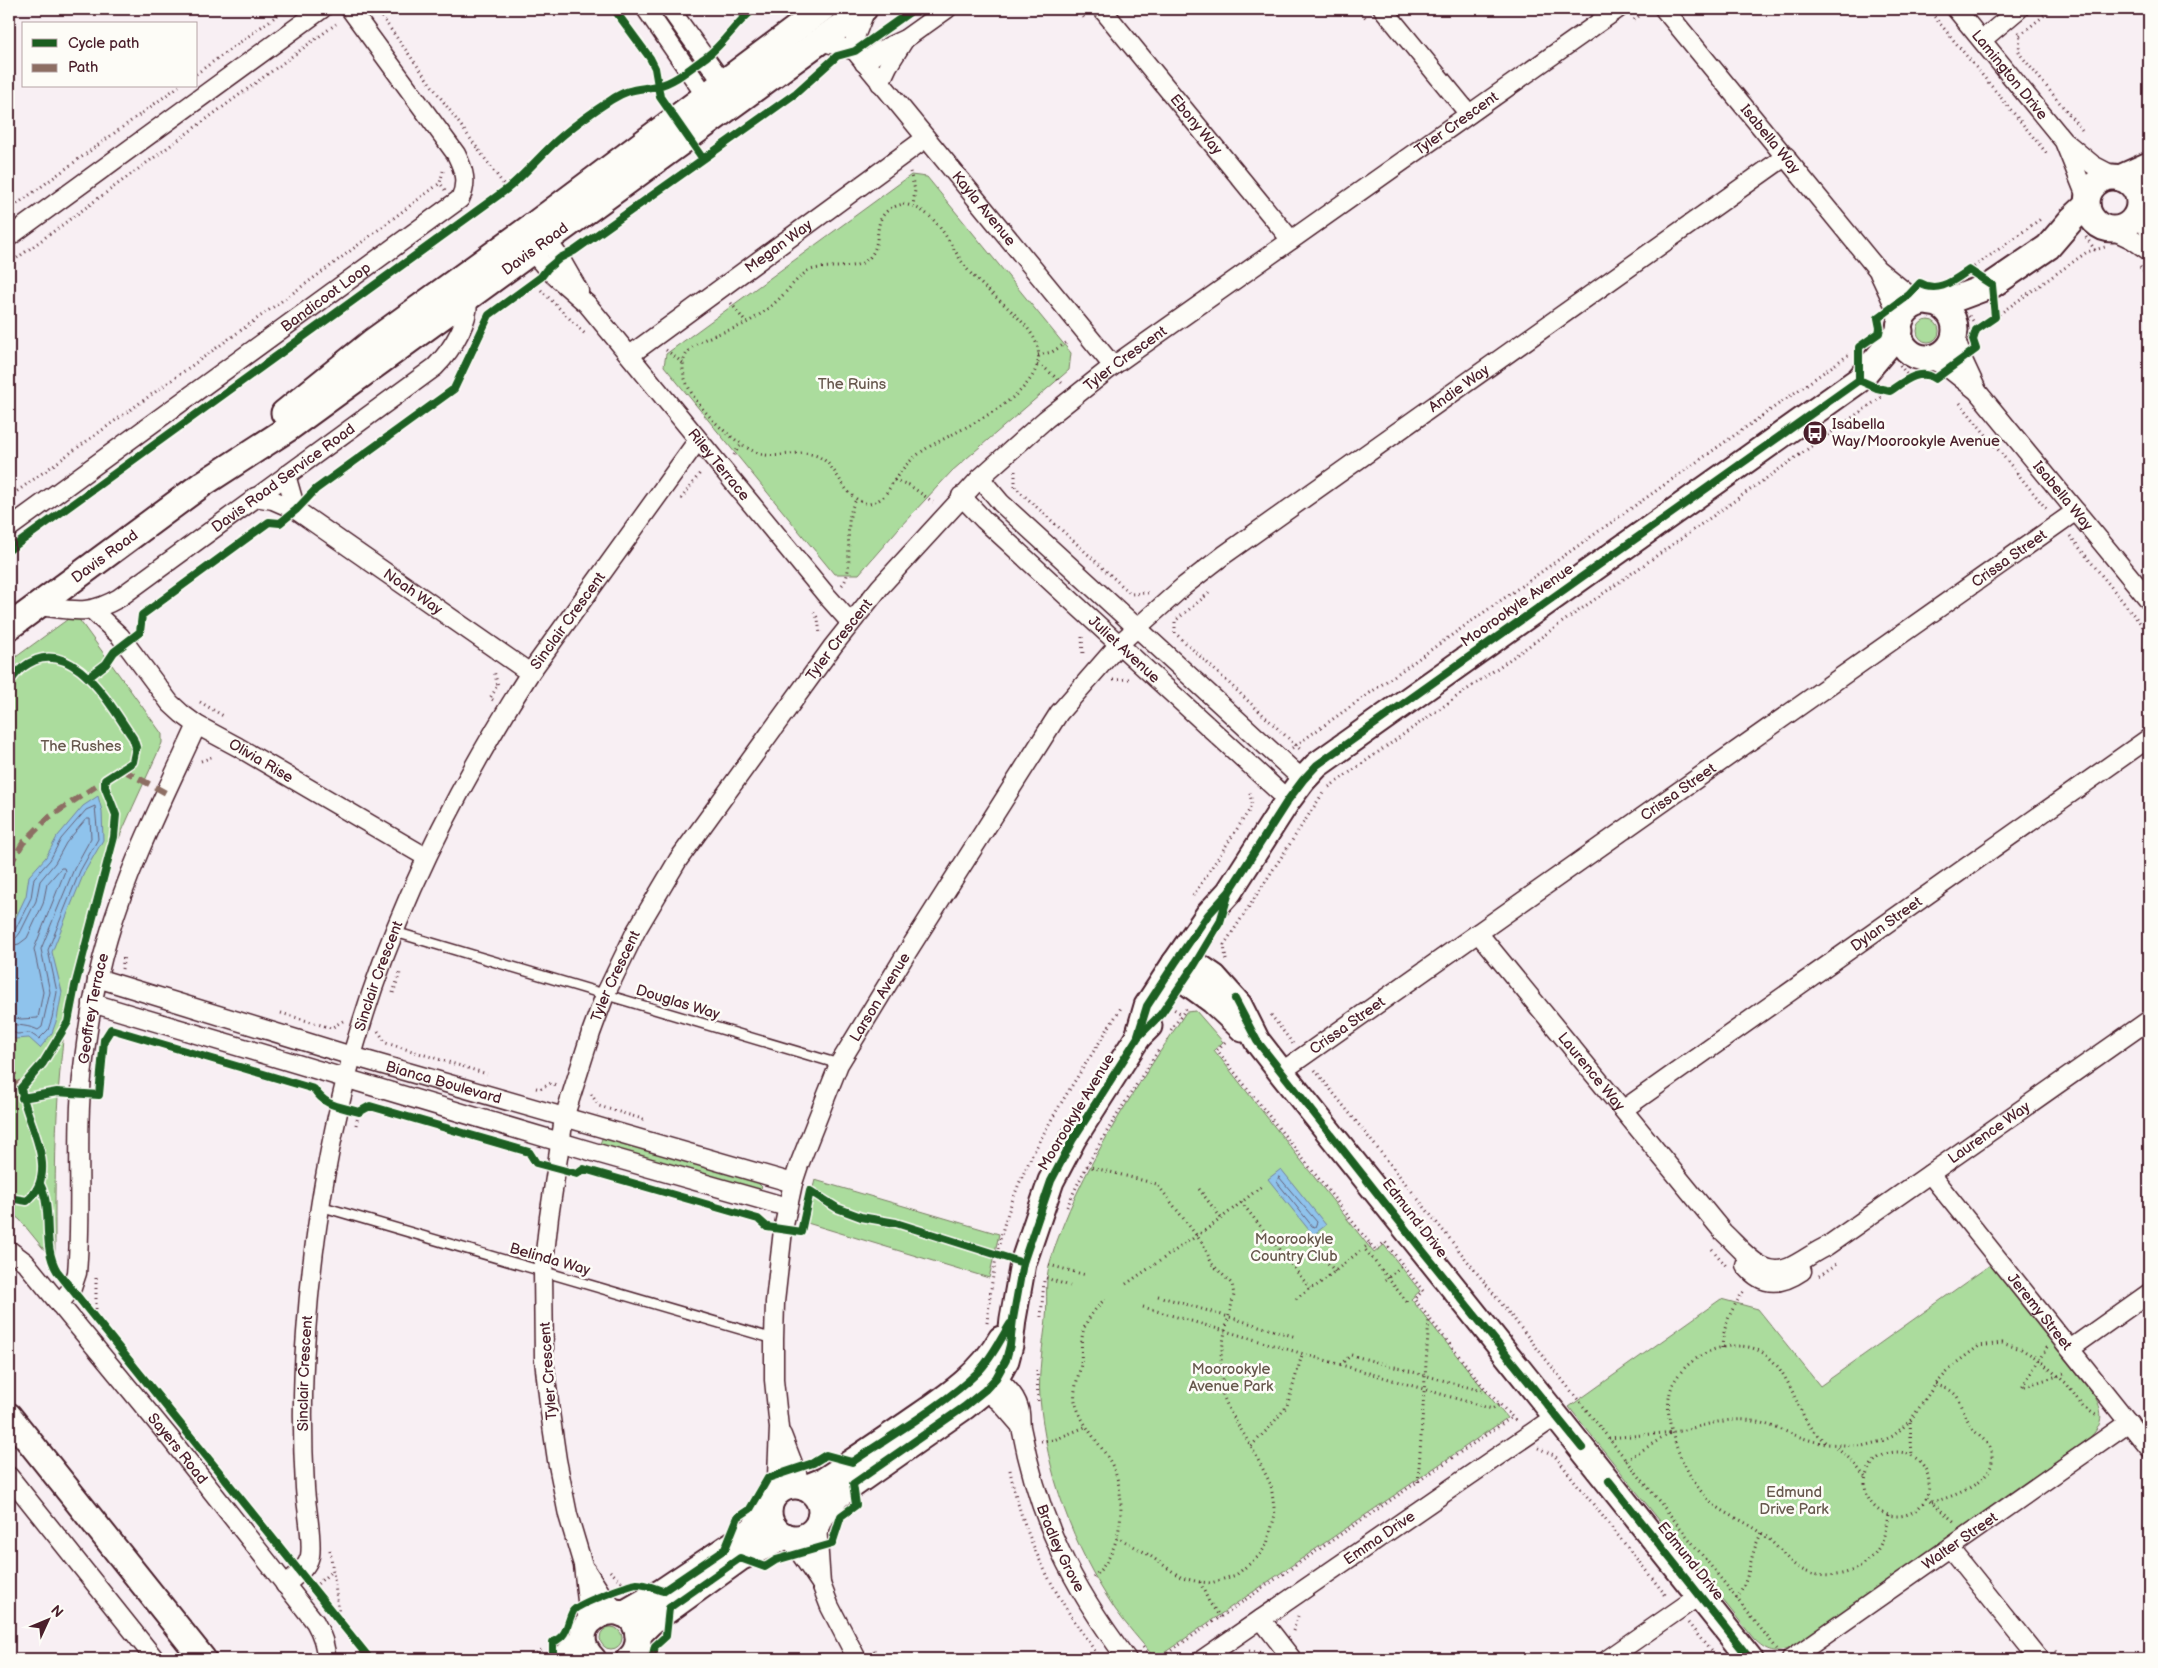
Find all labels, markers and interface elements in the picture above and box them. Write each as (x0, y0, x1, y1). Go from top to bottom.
legend (22, 22, 198, 88)
street label: Lamington Drive (1967, 26, 2052, 124)
text: Cycle path (68, 34, 139, 53)
text: Path (68, 58, 98, 77)
street label: Tyler Crescent (1411, 87, 1502, 160)
street label: Ebony Way (1166, 90, 1226, 159)
street label: Isabella Way (1736, 101, 1804, 178)
street label: Kayla Avenue (947, 168, 1020, 250)
street label: Megan Way (741, 215, 816, 278)
street label: Davis Road (498, 219, 572, 280)
street label: Bandicoot Loop (277, 258, 375, 337)
street label: Tyler Crescent (1080, 322, 1171, 395)
street label: Andie Way (1425, 361, 1493, 417)
park label: The Ruins (818, 375, 887, 394)
place label: Isabella Way/Moorookyle Avenue (1832, 415, 2000, 451)
street label: Davis Road Service Road (208, 420, 359, 537)
bus stop icon: Isabella Way/Moorookyle Avenue (1802, 420, 1828, 446)
street label: Riley Terrace (683, 425, 754, 505)
street label: Isabella Way (2029, 457, 2097, 535)
street label: Crissa Street (1968, 525, 2051, 592)
street label: Davis Road (68, 526, 142, 587)
street label: Moorookyle Avenue (1457, 559, 1577, 651)
street label: Noah Way (379, 565, 446, 619)
street label: Sinclair Crescent (526, 568, 610, 674)
street label: Tyler Crescent (802, 595, 877, 685)
street label: Juliet Avenue (1084, 612, 1164, 687)
street label: Olivia Rise (225, 735, 297, 787)
park label: The Rushes (41, 737, 122, 756)
street label: Crissa Street (1637, 759, 1720, 825)
street label: Dylan Street (1847, 892, 1926, 956)
street label: Sinclair Crescent (351, 918, 408, 1034)
street label: Tyler Crescent (587, 927, 645, 1024)
street label: Larson Avenue (846, 949, 915, 1045)
street label: Geoffrey Terrace (75, 951, 113, 1065)
street label: Douglas Way (634, 981, 722, 1024)
street label: Crissa Street (1306, 992, 1389, 1059)
street label: Laurence Way (1553, 1029, 1629, 1115)
street label: Moorookyle Avenue (1034, 1050, 1119, 1174)
street label: Bianca Boulevard (383, 1057, 504, 1109)
street label: Laurence Way (1944, 1097, 2034, 1168)
street label: Edmund Drive (1378, 1175, 1452, 1262)
park label: Moorookyle Country Club (1250, 1230, 1338, 1266)
street label: Belinda Way (507, 1239, 593, 1280)
street label: Jeremy Street (2003, 1269, 2076, 1355)
street label: Sinclair Crescent (294, 1314, 317, 1431)
street label: Tyler Crescent (536, 1321, 561, 1421)
park label: Moorookyle Avenue Park (1189, 1360, 1274, 1396)
street label: Sayers Road (143, 1409, 211, 1488)
park label: Edmund Drive Park (1759, 1483, 1829, 1519)
street label: Bradley Grove (1032, 1502, 1089, 1596)
street label: Emma Drive (1340, 1507, 1419, 1569)
street label: Walter Street (1918, 1508, 2002, 1574)
street label: Edmund Drive (1653, 1518, 1728, 1604)
north arrow (22, 1596, 72, 1646)
text: N (47, 1602, 67, 1621)

